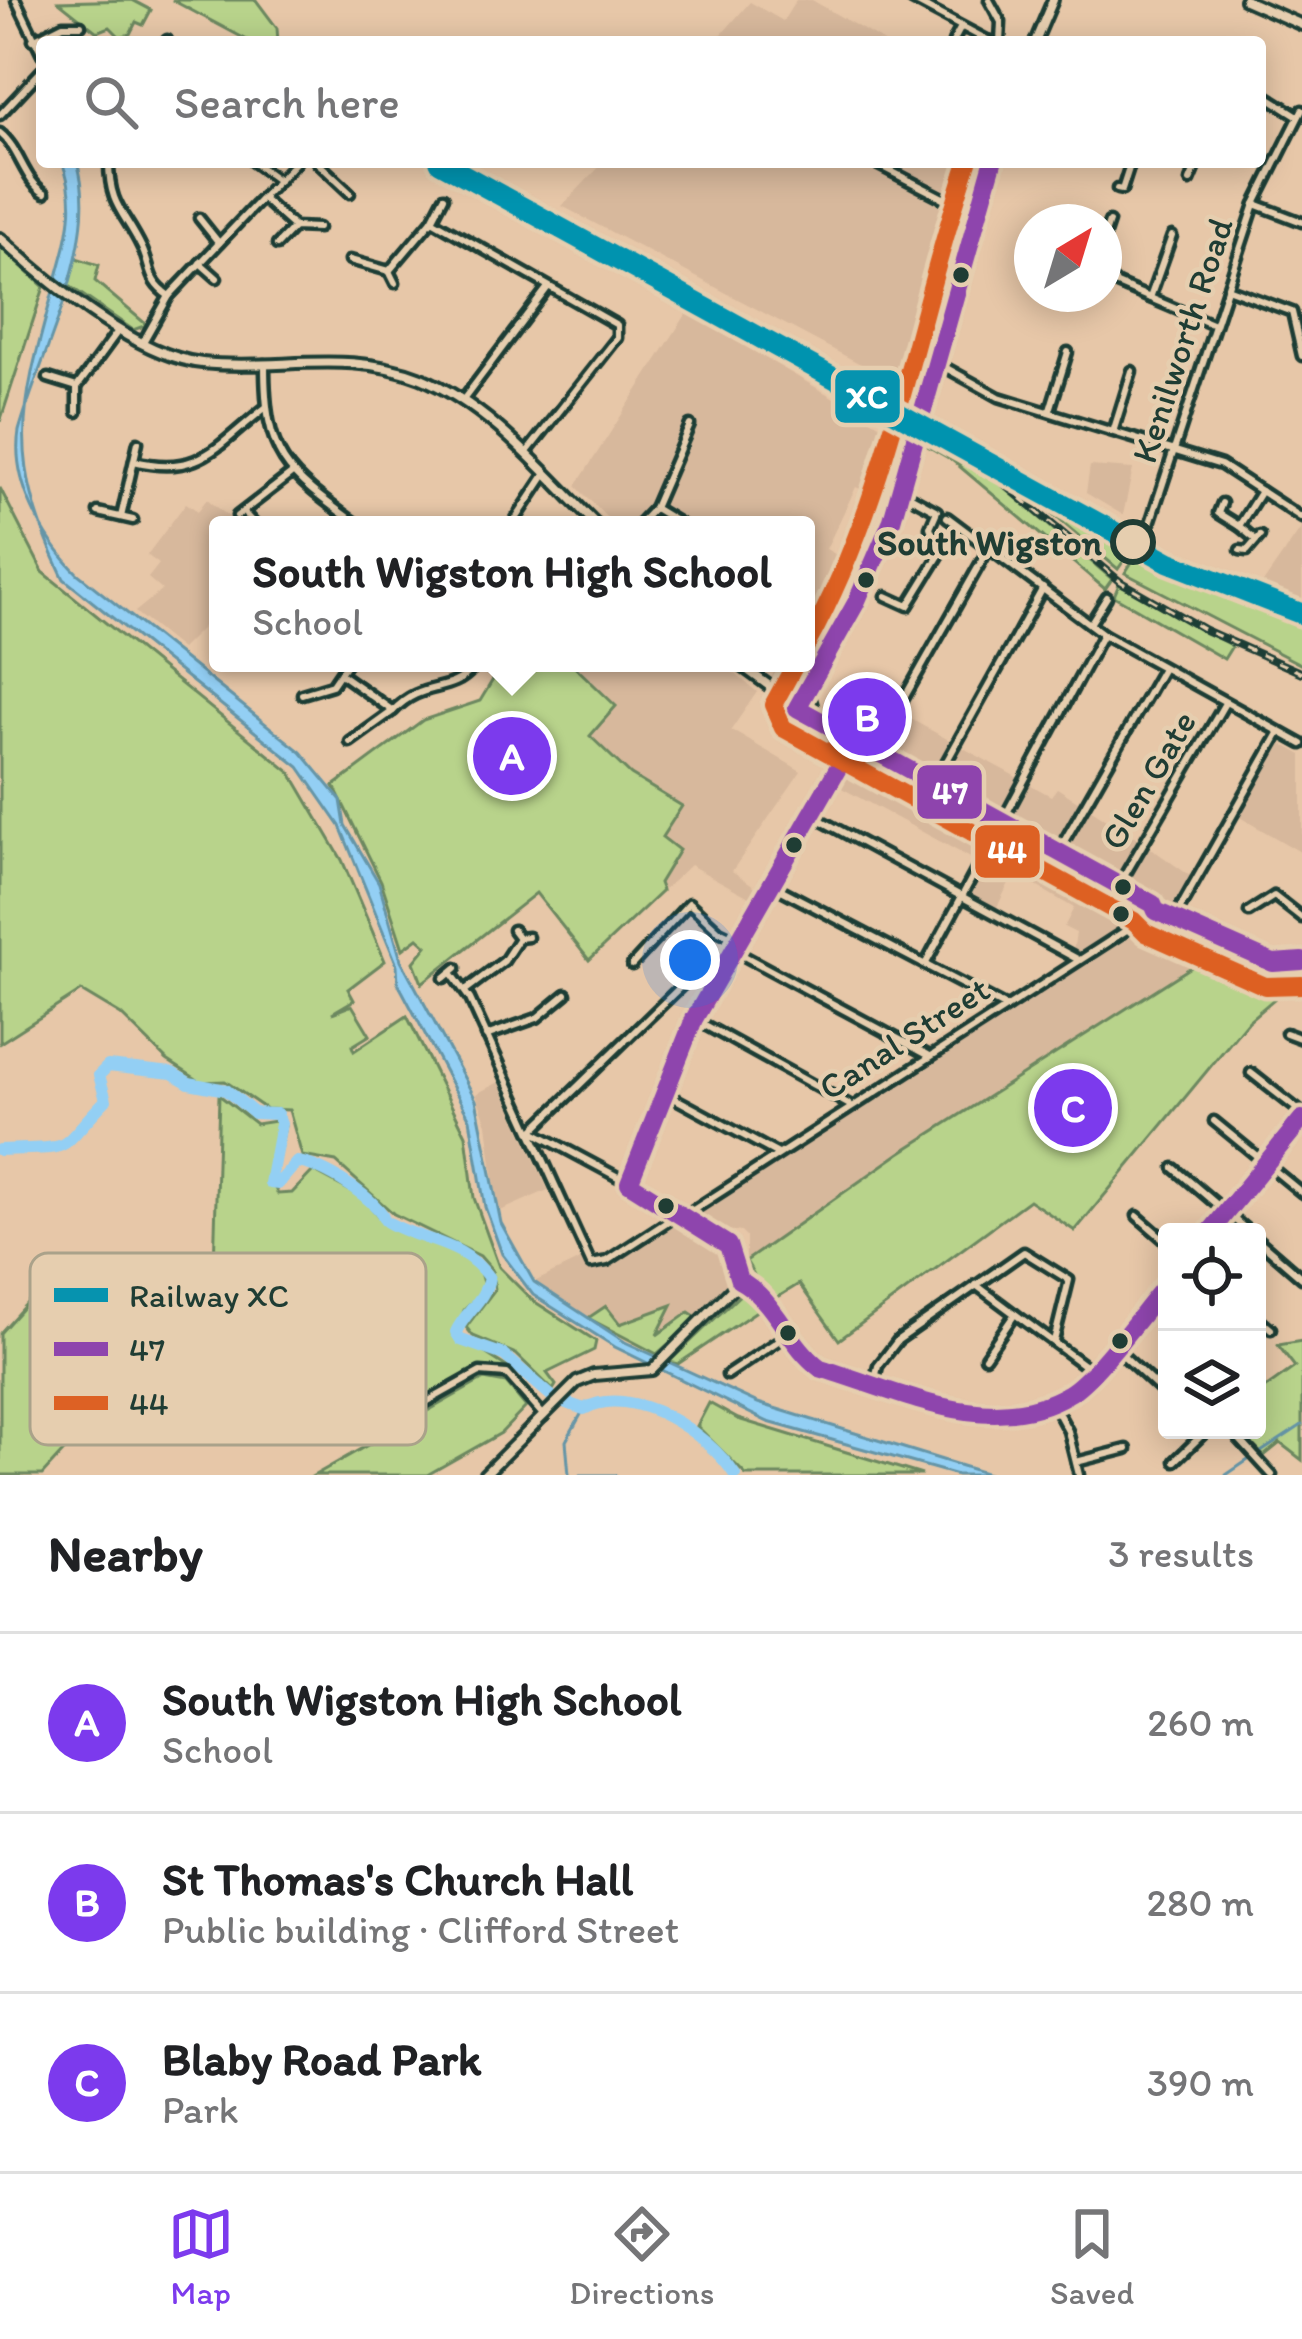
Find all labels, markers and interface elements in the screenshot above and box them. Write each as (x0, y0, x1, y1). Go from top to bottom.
search box (36, 36, 1266, 168)
icon: search (78, 69, 144, 135)
text: Search here (174, 75, 400, 129)
north arrow (1014, 204, 1122, 312)
street label: Kenilworth Road (1122, 212, 1242, 468)
unlabelled marker (950, 264, 972, 286)
line badge: XC (833, 368, 902, 425)
text: XC (846, 377, 888, 416)
popup (209, 516, 815, 672)
place label: South Wigston (877, 521, 1103, 564)
marker: South Wigston (1112, 521, 1154, 563)
text: South Wigston High School (252, 544, 772, 598)
unlabelled marker (855, 569, 877, 591)
text: School (252, 598, 363, 645)
pin: B (828, 672, 906, 762)
street label: Glen Gate (1091, 703, 1205, 857)
pin: A (473, 711, 551, 801)
line badge: 47 (915, 763, 984, 821)
text: 47 (932, 773, 969, 812)
line badge: 44 (973, 823, 1042, 880)
text: 44 (987, 832, 1027, 871)
unlabelled marker (783, 834, 805, 856)
unlabelled marker (1112, 876, 1134, 898)
unlabelled marker (1110, 903, 1132, 925)
your location (660, 930, 720, 990)
street label: Canal Street (811, 967, 997, 1109)
pin: C (1034, 1063, 1112, 1153)
unlabelled marker (655, 1195, 677, 1217)
map controls (1158, 1223, 1266, 1439)
button: locate (1158, 1223, 1266, 1331)
legend (30, 1253, 426, 1445)
text: Railway XC (129, 1276, 289, 1315)
unlabelled marker (777, 1322, 799, 1344)
text: 47 (129, 1330, 165, 1369)
unlabelled marker (1109, 1330, 1131, 1352)
button: layers (1158, 1331, 1266, 1439)
text: 44 (129, 1384, 169, 1423)
text: Nearby (48, 1523, 203, 1584)
text: 3 results (1108, 1530, 1254, 1577)
text: South Wigston High School (162, 1672, 682, 1726)
text: A (75, 1699, 99, 1746)
text: 260 m (1147, 1699, 1254, 1746)
text: School (162, 1726, 273, 1773)
text: St Thomas's Church Hall (162, 1852, 633, 1906)
text: B (74, 1879, 100, 1926)
text: 280 m (1147, 1879, 1254, 1926)
text: Public building · Clifford Street (162, 1906, 679, 1953)
text: Blaby Road Park (162, 2032, 481, 2086)
text: C (74, 2059, 100, 2106)
text: 390 m (1147, 2059, 1254, 2106)
text: Park (162, 2086, 239, 2133)
tab: Map (168, 2201, 234, 2312)
tab: Directions (569, 2201, 714, 2312)
tab: Saved (1050, 2201, 1134, 2312)

